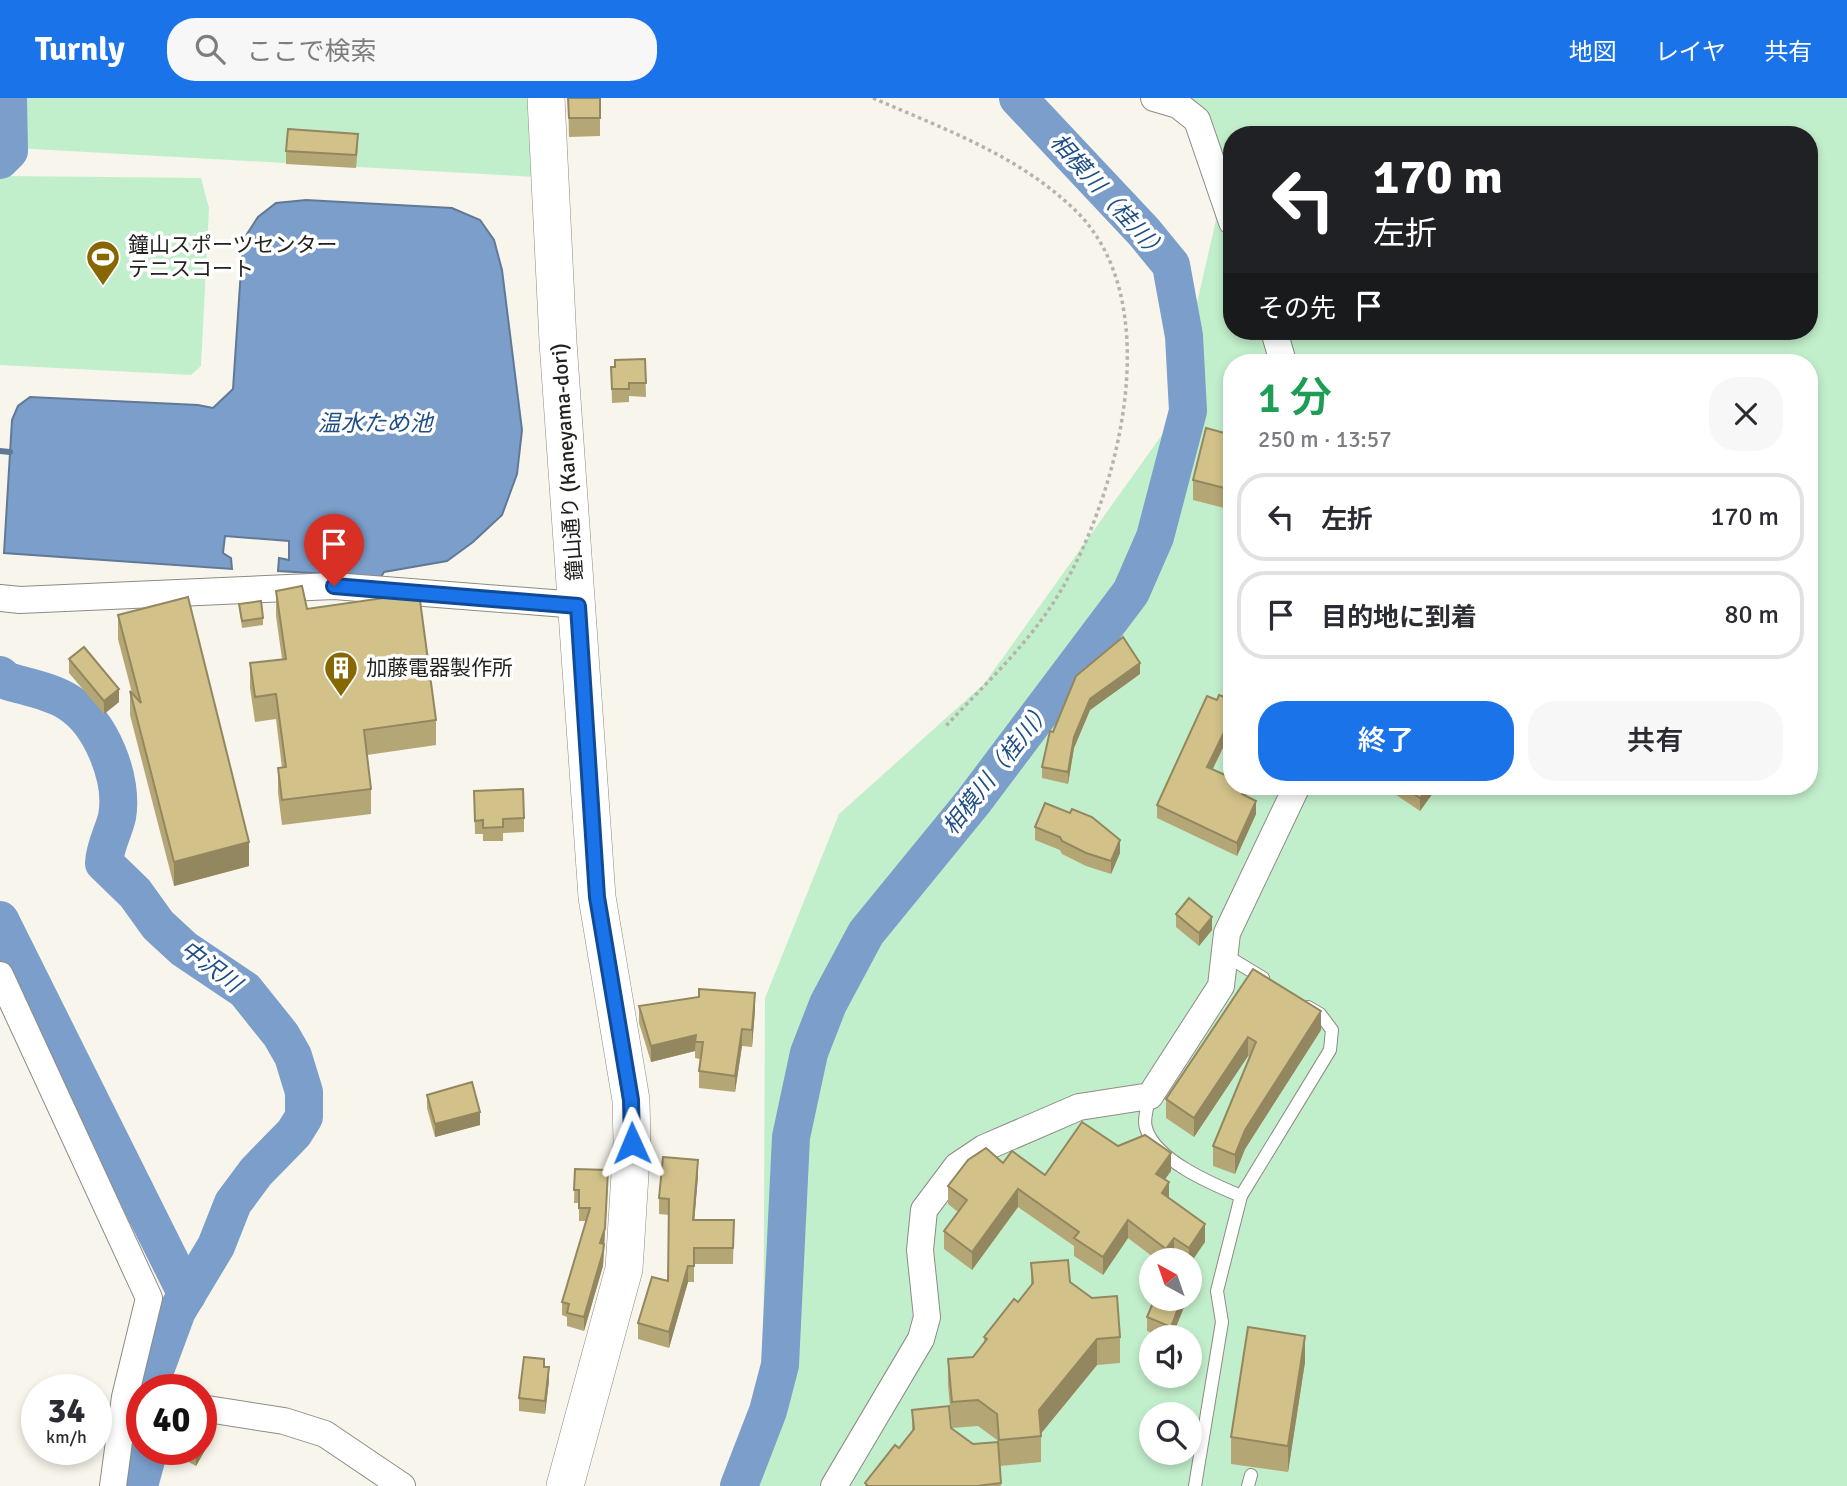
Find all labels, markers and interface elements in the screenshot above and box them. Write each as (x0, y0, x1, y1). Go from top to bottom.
search box (167, 18, 657, 81)
text: Turnly (35, 29, 125, 70)
icon: search (191, 30, 229, 68)
text: ここで検索 (247, 36, 377, 68)
text: 地図 (1569, 37, 1617, 67)
text: レイヤ (1655, 37, 1726, 67)
text: 共有 (1764, 37, 1812, 67)
water label: 相模川（桂川） (1044, 128, 1173, 267)
text: 170 m (1373, 147, 1503, 207)
icon: left (1258, 154, 1349, 245)
text: 左折 (1373, 214, 1437, 253)
place label: 鐘山スポーツセンター テニスコート (128, 232, 338, 282)
sports icon: 鐘山スポーツセンター テニスコート (84, 238, 122, 287)
icon: arrive (1350, 287, 1388, 325)
text: その先 (1258, 293, 1336, 325)
street label: 鐘山通り (Kaneyama-dori) (546, 342, 588, 582)
text: 1 分 (1258, 373, 1332, 424)
button: close (1709, 377, 1783, 451)
water label: 温水ため池 (318, 409, 435, 438)
text: 250 m · 13:57 (1258, 425, 1392, 454)
icon: left (1262, 498, 1300, 536)
text: 170 m (1710, 501, 1779, 533)
text: 左折 (1321, 504, 1373, 536)
pin (304, 514, 364, 586)
icon: arrive (315, 525, 353, 563)
icon: arrive (1262, 596, 1300, 634)
text: 80 m (1724, 599, 1779, 631)
text: 目的地に到着 (1321, 602, 1477, 634)
building icon: 加藤電器製作所 (322, 649, 360, 698)
place label: 加藤電器製作所 (366, 655, 513, 681)
water label: 相模川（桂川） (936, 696, 1058, 841)
button: 終了 (1258, 701, 1514, 781)
button: 共有 (1528, 701, 1783, 781)
water label: 中沢川 (174, 934, 249, 1001)
position arrow (595, 1106, 669, 1180)
north arrow (1139, 1248, 1202, 1311)
map controls (1139, 1248, 1202, 1465)
button: sound (1139, 1325, 1202, 1388)
speed limit sign: 40 (126, 1374, 217, 1465)
text: 34 (48, 1389, 85, 1432)
button: search (1139, 1402, 1202, 1465)
text: km/h (46, 1426, 87, 1448)

